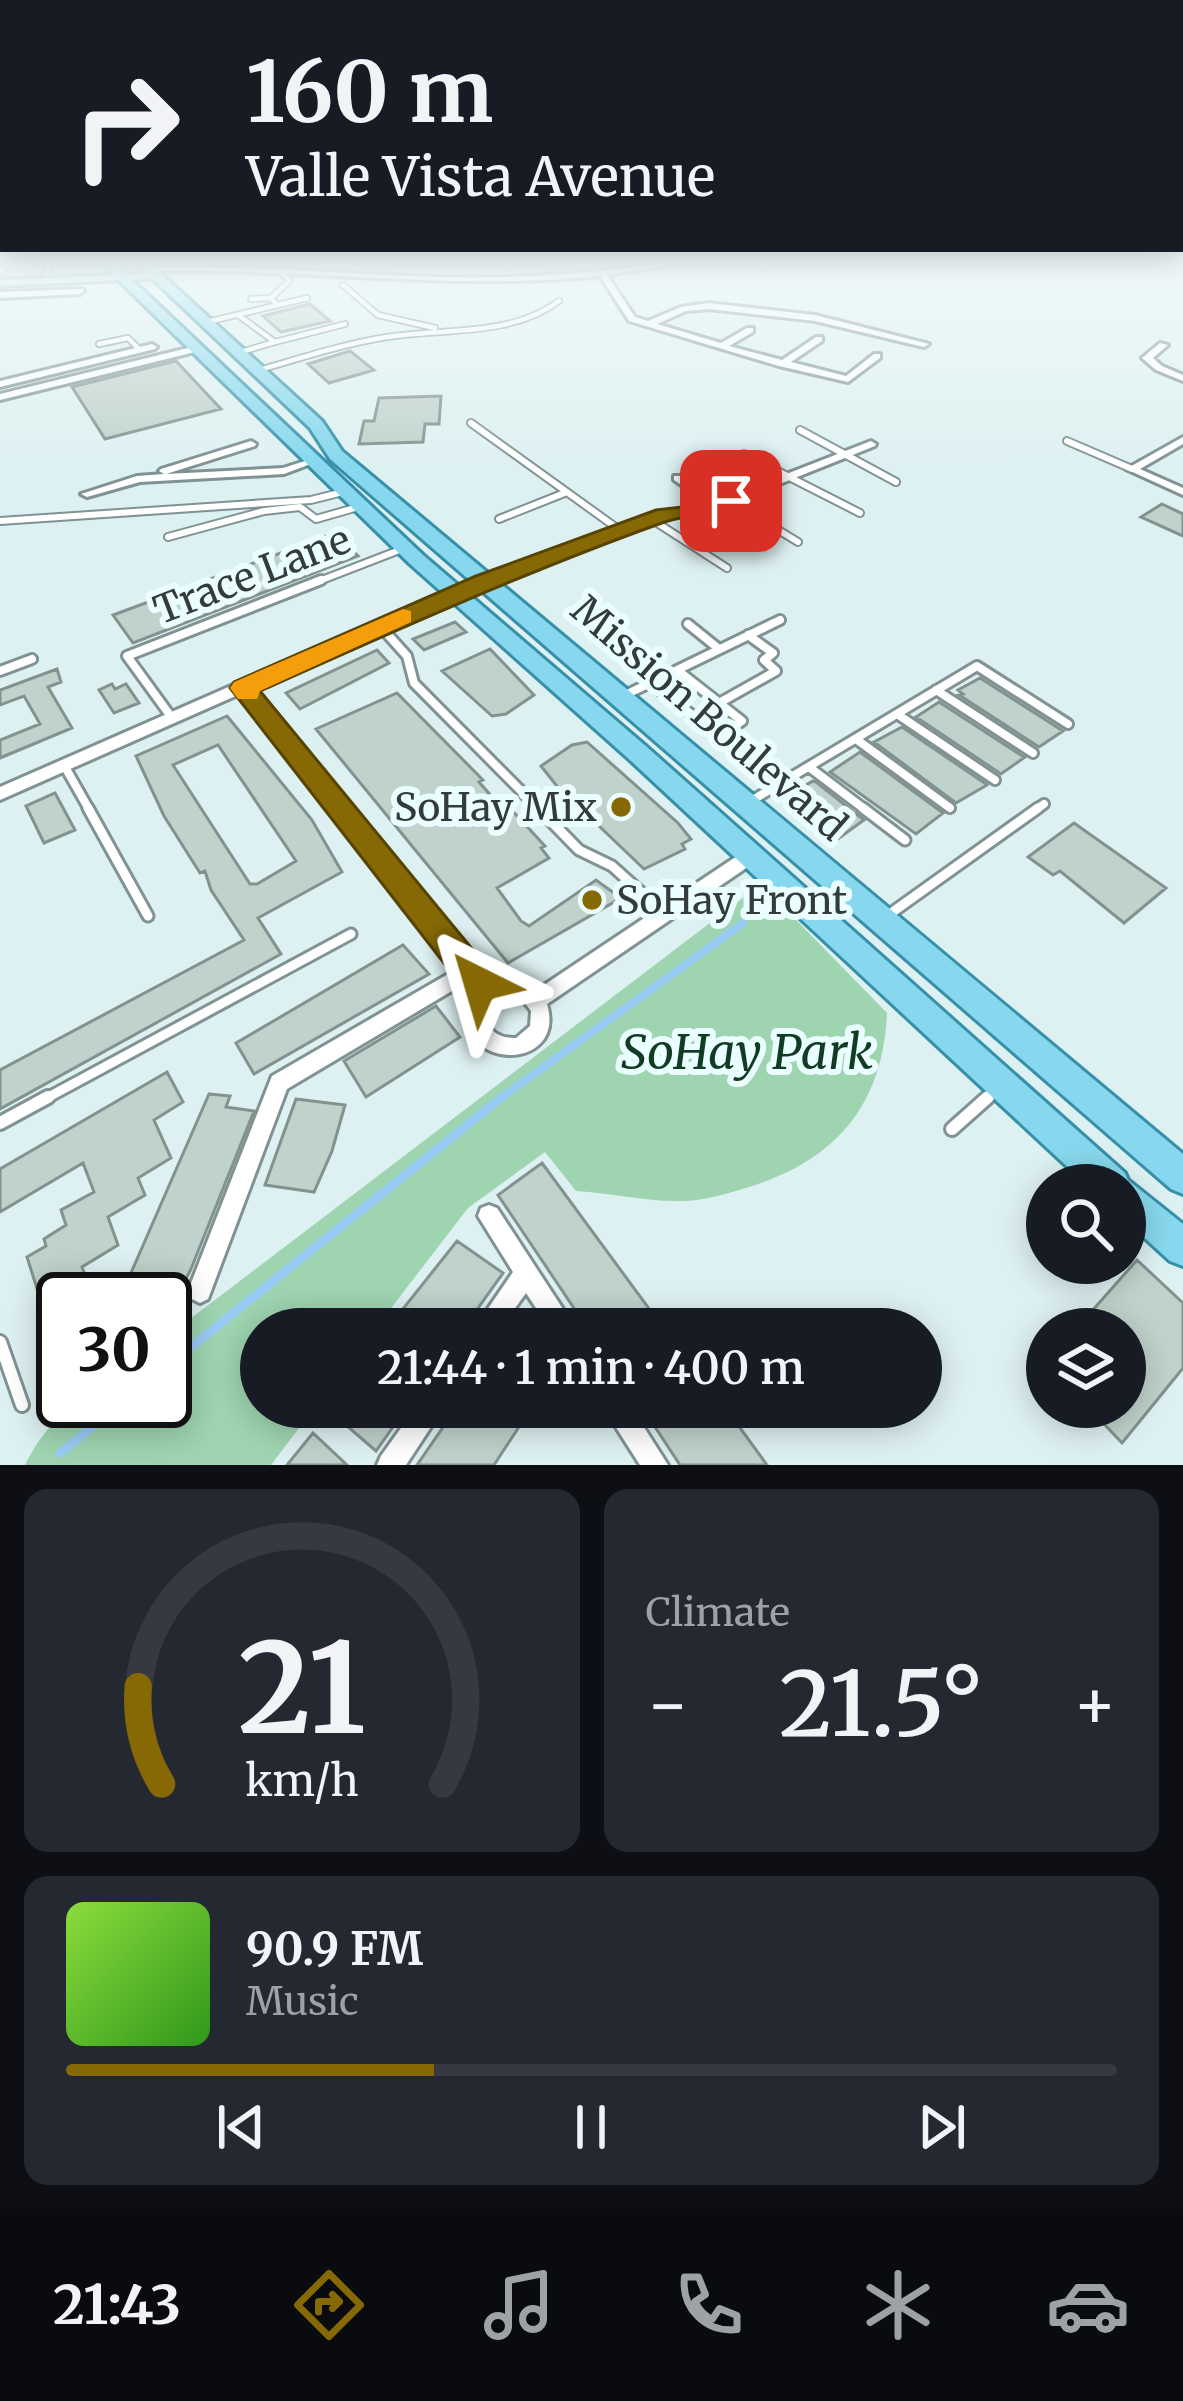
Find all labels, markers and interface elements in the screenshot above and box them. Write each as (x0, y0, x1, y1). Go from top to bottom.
text: 160 m (246, 39, 493, 145)
icon: right (48, 48, 204, 204)
text: Valle Vista Avenue (246, 143, 715, 211)
pin (680, 450, 782, 552)
icon: arrive (698, 468, 764, 534)
street label: Trace Lane (147, 515, 357, 635)
street label: Mission Boulevard (561, 585, 857, 851)
place label: SoHay Mix (394, 783, 597, 832)
marker: SoHay Mix (608, 794, 634, 820)
place label: SoHay Front (616, 876, 847, 925)
marker: SoHay Front (579, 887, 605, 913)
position arrow (417, 921, 543, 1047)
park label: SoHay Park (621, 1022, 873, 1082)
map controls (1026, 1164, 1146, 1428)
button: search (1026, 1164, 1146, 1284)
speed limit sign: 30 (36, 1272, 192, 1428)
button: layers (1026, 1308, 1146, 1428)
text: 21:44 · 1 min · 400 m (377, 1340, 805, 1396)
text: Climate (646, 1588, 790, 1637)
text: 21 (238, 1610, 366, 1767)
text: 21.5° (779, 1647, 983, 1761)
text: − (646, 1663, 690, 1746)
text: + (1073, 1663, 1117, 1746)
text: km/h (245, 1753, 359, 1807)
text: 90.9 FM (246, 1921, 423, 1977)
text: Music (246, 1977, 359, 2026)
icon: previous (208, 2094, 274, 2160)
icon: pause (558, 2094, 624, 2160)
icon: next (909, 2094, 975, 2160)
icon: directions (287, 2263, 371, 2347)
icon: music (477, 2263, 561, 2347)
icon: phone (667, 2263, 751, 2347)
icon: climate (856, 2263, 940, 2347)
icon: car (1046, 2263, 1130, 2347)
text: 21:43 (53, 2271, 181, 2339)

